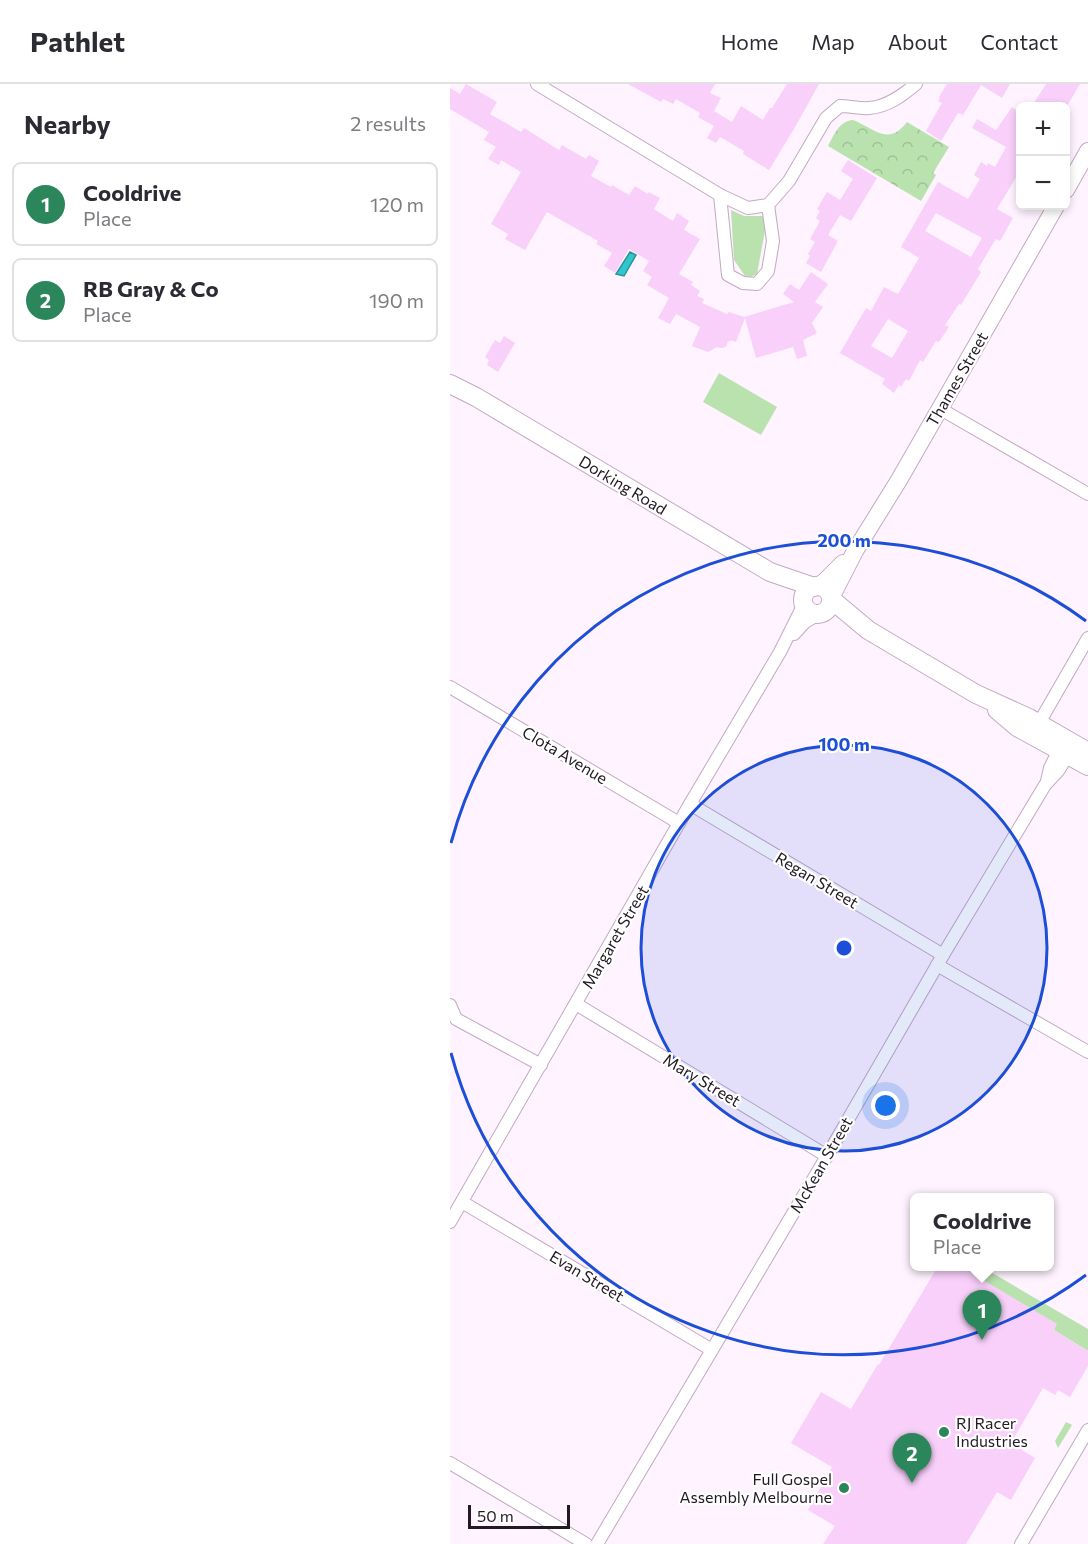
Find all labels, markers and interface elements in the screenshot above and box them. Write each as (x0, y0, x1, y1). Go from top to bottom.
text: Pathlet (30, 24, 125, 58)
text: Home (721, 29, 778, 54)
text: Map (811, 29, 855, 54)
text: About (888, 29, 947, 54)
text: Contact (980, 29, 1058, 54)
map controls (1016, 102, 1070, 210)
button: + (1016, 102, 1070, 156)
text: Nearby (24, 108, 111, 139)
text: 2 results (350, 111, 426, 135)
button: − (1016, 156, 1070, 210)
text: Cooldrive (83, 179, 181, 206)
text: 1 (41, 192, 50, 216)
text: 120 m (370, 192, 424, 216)
text: Place (83, 206, 132, 230)
text: RB Gray & Co (83, 275, 219, 302)
text: 2 (40, 288, 51, 312)
text: 190 m (369, 288, 424, 312)
text: Place (83, 302, 132, 326)
street label: Thames Street (922, 328, 991, 429)
street label: Dorking Road (576, 451, 670, 518)
text: 200 m (817, 529, 871, 551)
street label: Clota Avenue (519, 722, 611, 787)
text: 100 m (818, 733, 870, 755)
street label: Regan Street (772, 847, 862, 912)
street label: Margaret Street (577, 881, 652, 992)
centre of rings (834, 938, 854, 958)
street label: Mary Street (660, 1049, 745, 1110)
your location (871, 1091, 900, 1120)
street label: McKean Street (785, 1113, 856, 1216)
popup (910, 1193, 1054, 1271)
text: Cooldrive (933, 1207, 1031, 1234)
text: Place (933, 1234, 981, 1258)
street label: Evan Street (547, 1246, 628, 1305)
pin: 1 (962, 1290, 1002, 1340)
place label: RJ Racer Industries (956, 1413, 1028, 1450)
marker: RJ Racer Industries (937, 1425, 951, 1439)
pin: 2 (892, 1434, 932, 1483)
place label: Full Gospel Assembly Melbourne (679, 1469, 832, 1506)
marker: Full Gospel Assembly Melbourne (837, 1481, 851, 1495)
scale bar (468, 1502, 570, 1530)
text: 50 m (477, 1506, 514, 1525)

